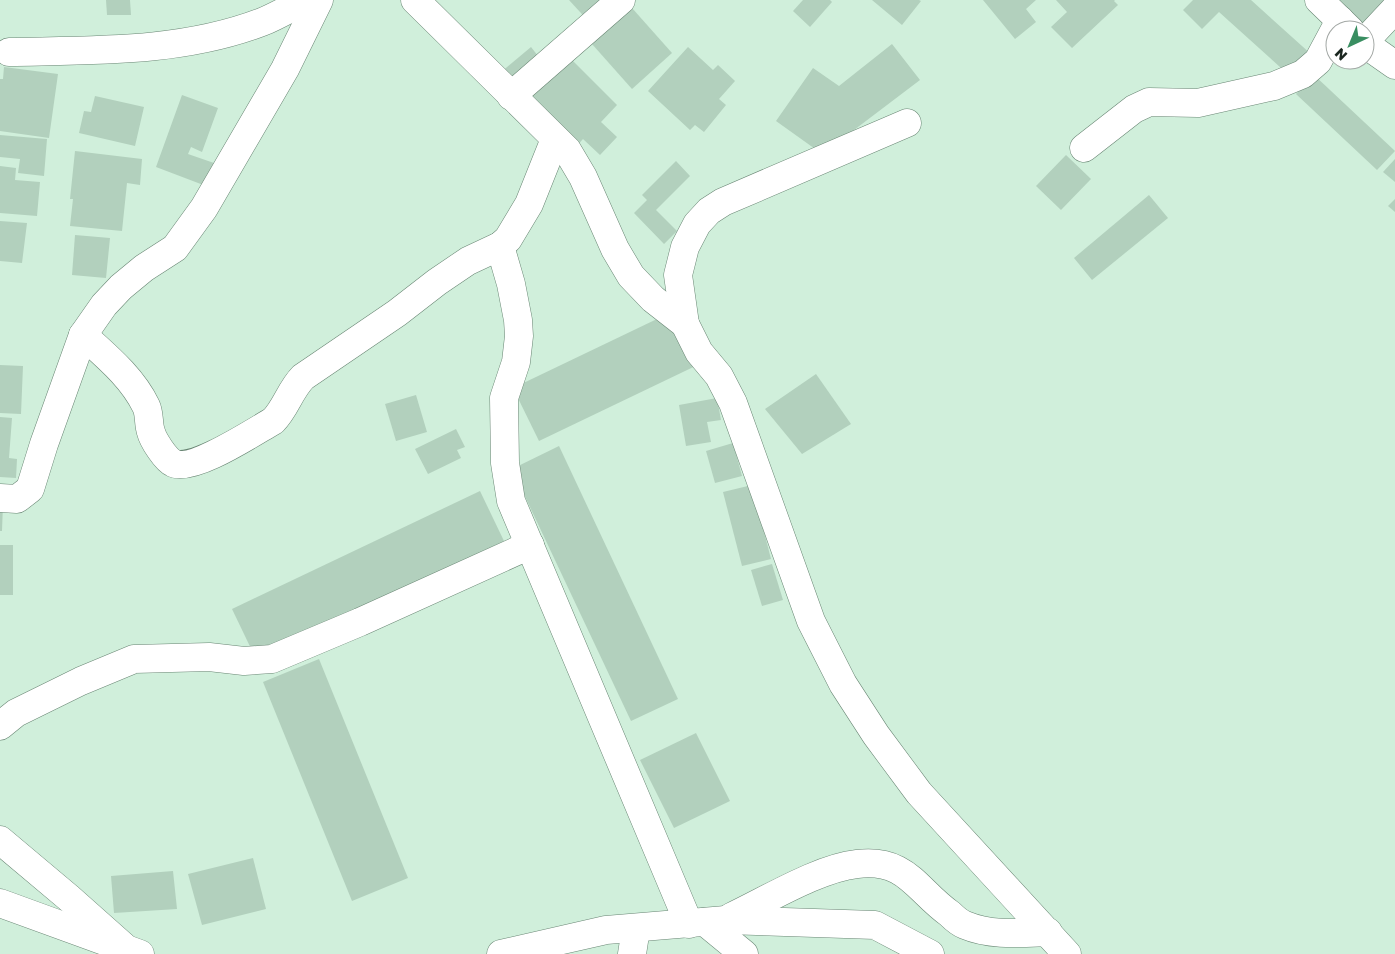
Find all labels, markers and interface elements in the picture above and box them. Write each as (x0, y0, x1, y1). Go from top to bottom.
north arrow (1325, 20, 1375, 70)
text: N (1331, 45, 1350, 65)

